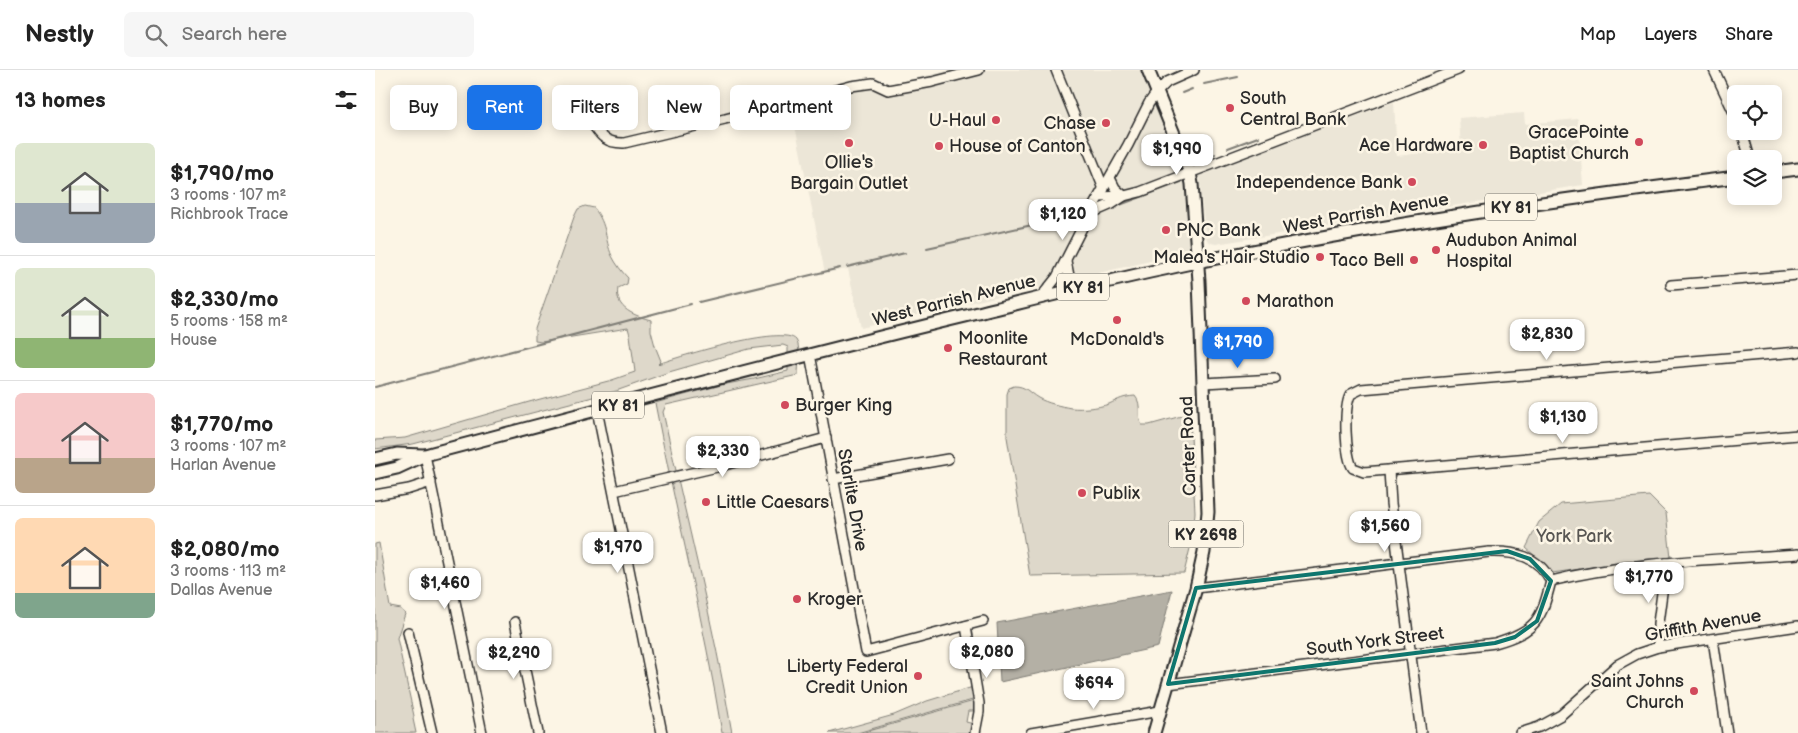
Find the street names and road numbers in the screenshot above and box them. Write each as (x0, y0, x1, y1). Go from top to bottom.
street label: West Parrish Avenue (1282, 189, 1451, 238)
road number: KY 81 (1485, 194, 1537, 220)
street label: West Parrish Avenue (870, 270, 1038, 331)
road number: KY 81 (1057, 273, 1109, 300)
road number: KY 81 (592, 392, 644, 418)
street label: Carter Road (1176, 396, 1201, 496)
street label: Starlite Drive (833, 447, 872, 553)
road number: KY 2698 (1169, 520, 1243, 548)
street label: Griffith Avenue (1643, 605, 1763, 646)
street label: South York Street (1305, 623, 1446, 660)

